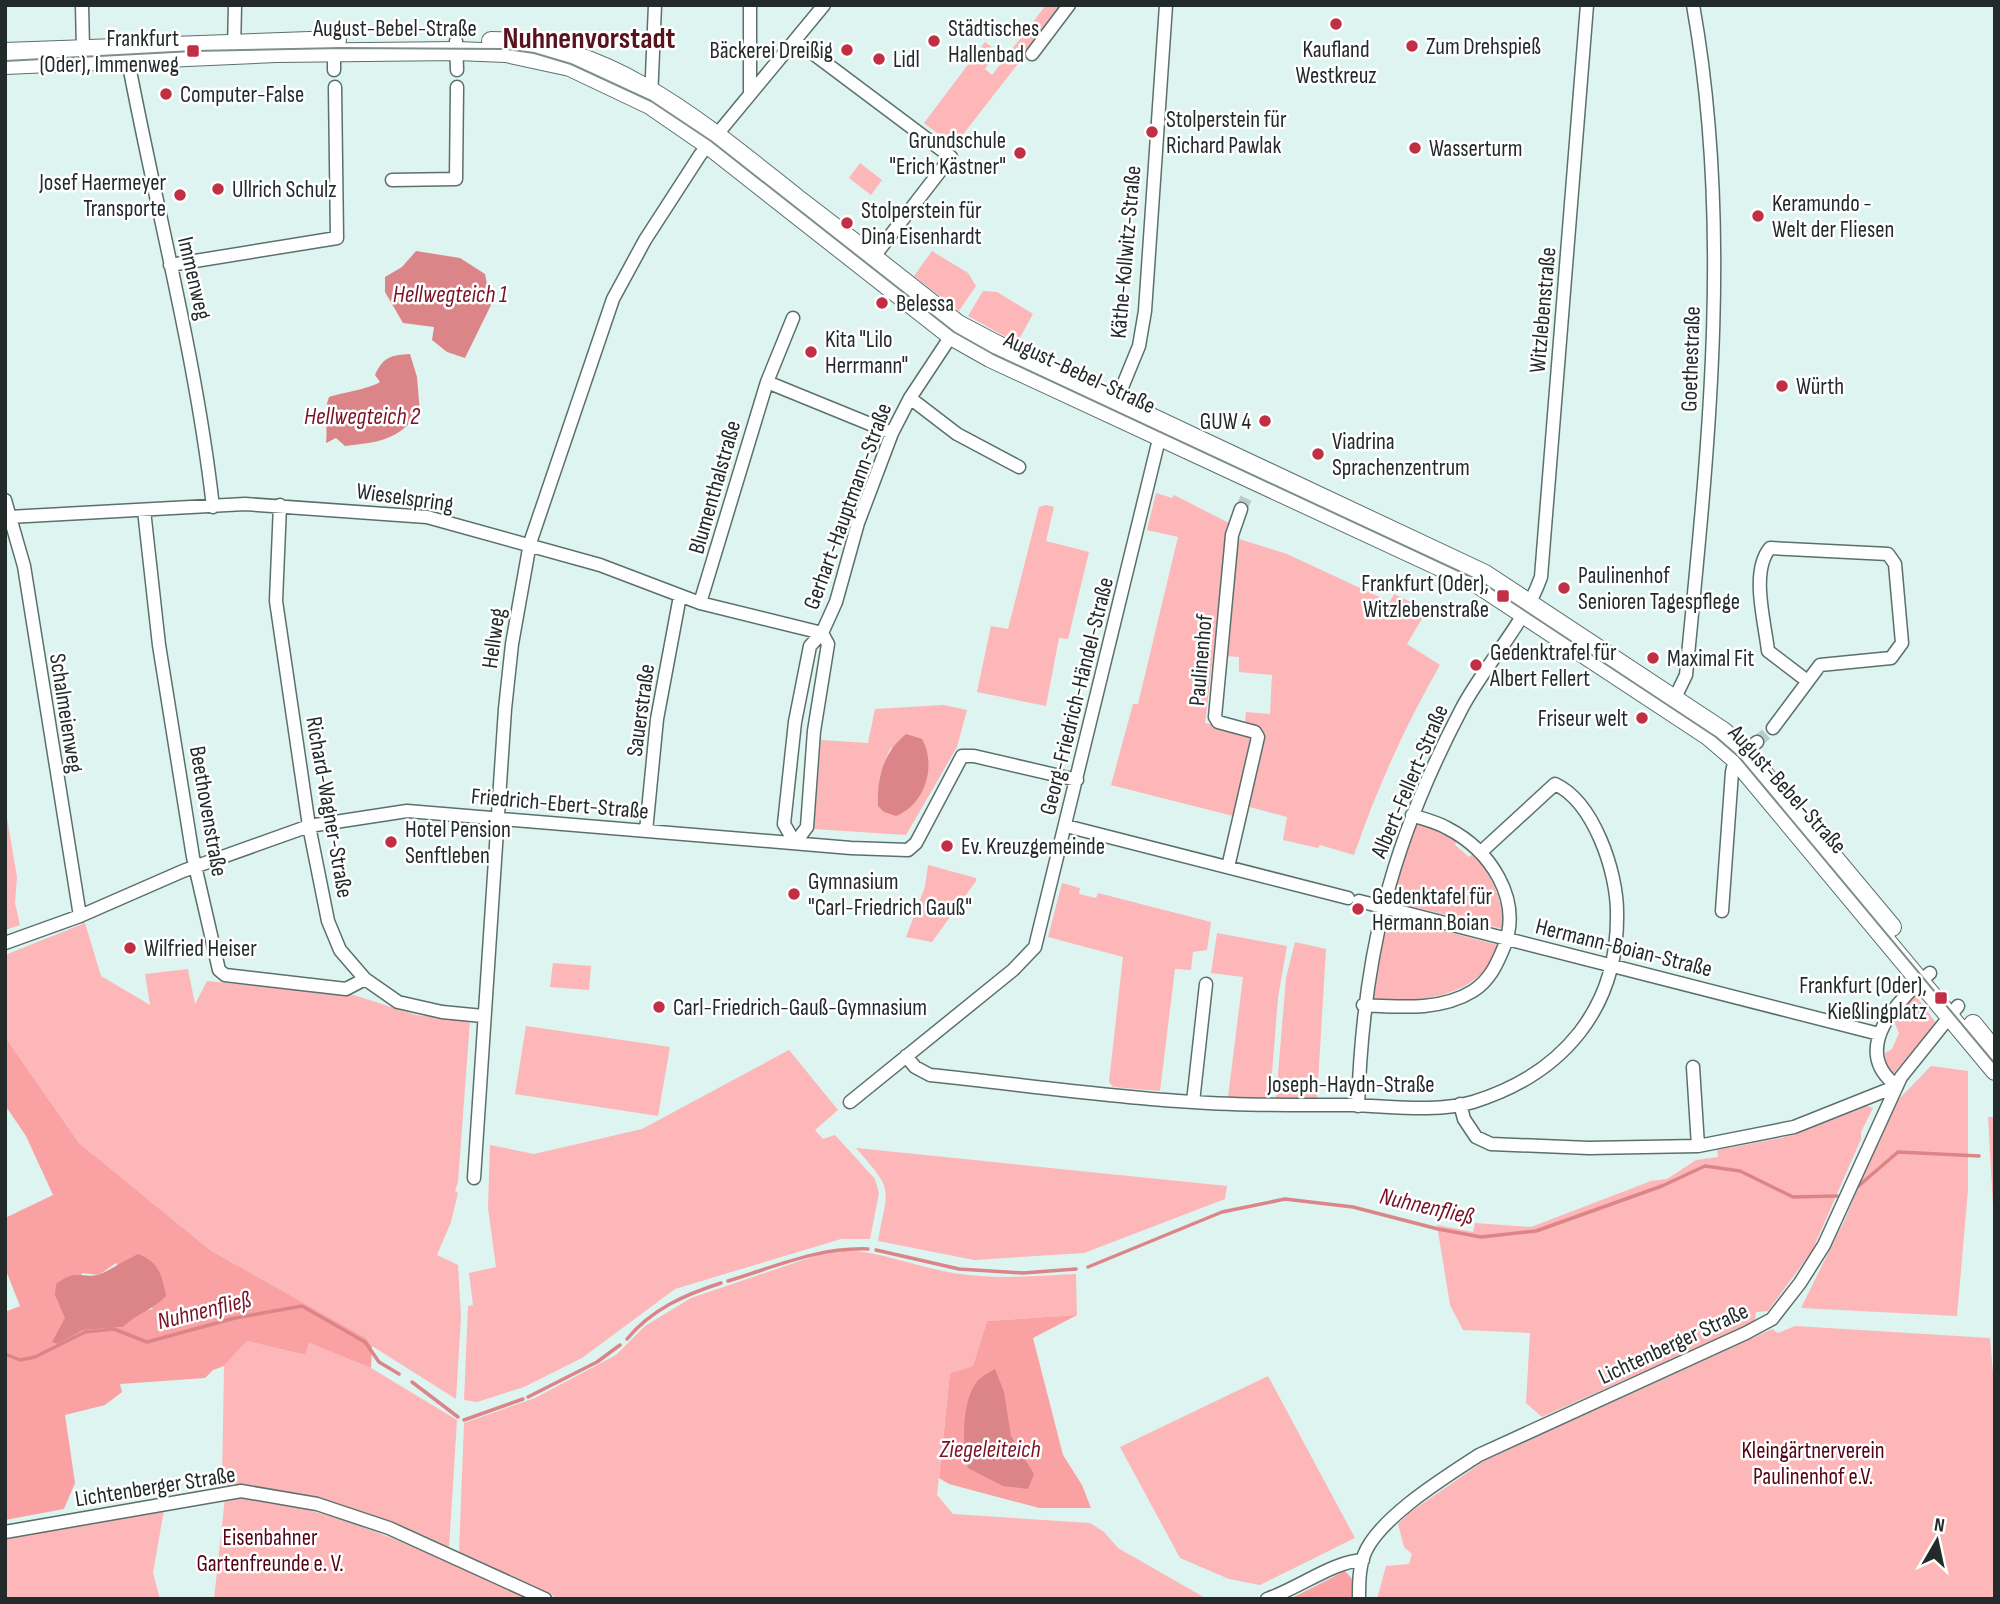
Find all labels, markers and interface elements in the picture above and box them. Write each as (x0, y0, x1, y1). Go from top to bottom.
street label: August-Bebel-Straße (312, 15, 477, 43)
place label: Städtisches Hallenbad (948, 15, 1039, 69)
marker: Kaufland Westkreuz (1328, 16, 1344, 32)
district label: Nuhnenvorstadt (503, 21, 676, 57)
place label: Frankfurt (Oder), Immenweg (39, 25, 179, 79)
marker: Städtisches Hallenbad (926, 33, 942, 49)
place label: Zum Drehspieß (1426, 33, 1541, 61)
place label: Kaufland Westkreuz (1295, 36, 1377, 90)
place label: Bäckerei Dreißig (709, 37, 833, 65)
marker: Zum Drehspieß (1404, 38, 1420, 54)
marker: Bäckerei Dreißig (839, 42, 855, 58)
marker: Frankfurt (Oder), Immenweg (185, 43, 201, 59)
place label: Lidl (893, 46, 920, 74)
marker: Lidl (871, 51, 887, 67)
place label: Computer-False (180, 81, 304, 109)
marker: Computer-False (158, 86, 174, 102)
place label: Stolperstein für Richard Pawlak (1166, 106, 1287, 160)
marker: Stolperstein für Richard Pawlak (1144, 124, 1160, 140)
place label: Grundschule "Erich Kästner" (889, 127, 1006, 181)
place label: Wasserturm (1429, 135, 1523, 163)
marker: Wasserturm (1407, 140, 1423, 156)
marker: Grundschule "Erich Kästner" (1012, 145, 1028, 161)
street label: Käthe-Kollwitz-Straße (1104, 164, 1148, 340)
place label: Josef Haermeyer Transporte (38, 169, 166, 223)
place label: Ullrich Schulz (232, 176, 337, 204)
marker: Ullrich Schulz (210, 181, 226, 197)
marker: Josef Haermeyer Transporte (172, 187, 188, 203)
place label: Keramundo - Welt der Fliesen (1772, 190, 1894, 244)
place label: Stolperstein für Dina Eisenhardt (861, 197, 982, 251)
marker: Keramundo - Welt der Fliesen (1750, 208, 1766, 224)
marker: Stolperstein für Dina Eisenhardt (839, 215, 855, 231)
street label: Immenweg (171, 234, 217, 323)
street label: Witzlebenstraße (1524, 246, 1562, 374)
water label: Hellwegteich 1 (393, 280, 507, 309)
place label: Belessa (896, 290, 954, 318)
marker: Belessa (874, 295, 890, 311)
street label: Goethestraße (1675, 306, 1707, 412)
street label: August-Bebel-Straße (999, 325, 1160, 420)
place label: Kita "Lilo Herrmann" (825, 326, 908, 380)
marker: Kita "Lilo Herrmann" (803, 344, 819, 360)
place label: Würth (1796, 373, 1844, 401)
marker: Würth (1774, 378, 1790, 394)
street label: Gerhart-Hauptmann-Straße (798, 399, 898, 613)
water label: Hellwegteich 2 (304, 402, 420, 431)
place label: GUW 4 (1200, 408, 1251, 436)
marker: GUW 4 (1257, 413, 1273, 429)
street label: Blumenthalstraße (683, 417, 747, 557)
place label: Viadrina Sprachenzentrum (1332, 428, 1470, 482)
marker: Viadrina Sprachenzentrum (1310, 446, 1326, 462)
street label: Wieselspring (354, 477, 455, 519)
place label: Paulinenhof Senioren Tagespflege (1578, 562, 1740, 616)
place label: Frankfurt (Oder), Witzlebenstraße (1361, 570, 1489, 624)
street label: Georg-Friedrich-Händel-Straße (1034, 575, 1120, 818)
marker: Paulinenhof Senioren Tagespflege (1556, 580, 1572, 596)
marker: Frankfurt (Oder), Witzlebenstraße (1495, 588, 1511, 604)
street label: Hellweg (476, 606, 512, 670)
street label: Paulinenhof (1183, 613, 1219, 707)
place label: Gedenktrafel für Albert Fellert (1489, 639, 1617, 693)
place label: Maximal Fit (1667, 645, 1754, 673)
marker: Maximal Fit (1645, 650, 1661, 666)
street label: Schalmeienweg (43, 651, 89, 775)
marker: Gedenktrafel für Albert Fellert (1468, 657, 1484, 673)
street label: Sauerstraße (621, 662, 661, 758)
street label: Albert-Fellert-Straße (1365, 700, 1455, 863)
place label: Friseur welt (1538, 705, 1628, 733)
marker: Friseur welt (1634, 710, 1650, 726)
street label: Richard-Wagner-Straße (299, 714, 359, 900)
street label: August-Bebel-Straße (1721, 719, 1852, 860)
street label: Beethovenstraße (183, 744, 233, 879)
street label: Friedrich-Ebert-Straße (470, 782, 650, 826)
place label: Hotel Pension Senftleben (405, 816, 511, 870)
place label: Ev. Kreuzgemeinde (961, 833, 1105, 861)
marker: Hotel Pension Senftleben (383, 834, 399, 850)
marker: Ev. Kreuzgemeinde (939, 838, 955, 854)
place label: Gymnasium "Carl-Friedrich Gauß" (808, 868, 972, 922)
place label: Gedenktafel für Hermann Boian (1372, 883, 1493, 937)
marker: Gymnasium "Carl-Friedrich Gauß" (786, 886, 802, 902)
marker: Gedenktafel für Hermann Boian (1350, 901, 1366, 917)
street label: Hermann-Boian-Straße (1532, 912, 1715, 983)
place label: Wilfried Heiser (144, 935, 257, 963)
marker: Wilfried Heiser (122, 940, 138, 956)
place label: Frankfurt (Oder), Kießlingplatz (1799, 972, 1927, 1026)
marker: Frankfurt (Oder), Kießlingplatz (1933, 990, 1949, 1006)
place label: Carl-Friedrich-Gauß-Gymnasium (673, 994, 927, 1022)
marker: Carl-Friedrich-Gauß-Gymnasium (651, 999, 667, 1015)
street label: Joseph-Haydn-Straße (1266, 1071, 1435, 1099)
water label: Nuhnenfließ (1377, 1182, 1477, 1231)
water label: Nuhnenfließ (154, 1285, 254, 1336)
street label: Lichtenberger Straße (1594, 1297, 1753, 1391)
water label: Ziegeleiteich (939, 1435, 1040, 1464)
park label: Kleingärtnerverein Paulinenhof e.V. (1741, 1437, 1885, 1491)
street label: Lichtenberger Straße (73, 1460, 237, 1513)
north arrow (1902, 1506, 1972, 1576)
text: N (1933, 1514, 1946, 1538)
park label: Eisenbahner Gartenfreunde e. V. (196, 1524, 344, 1578)

